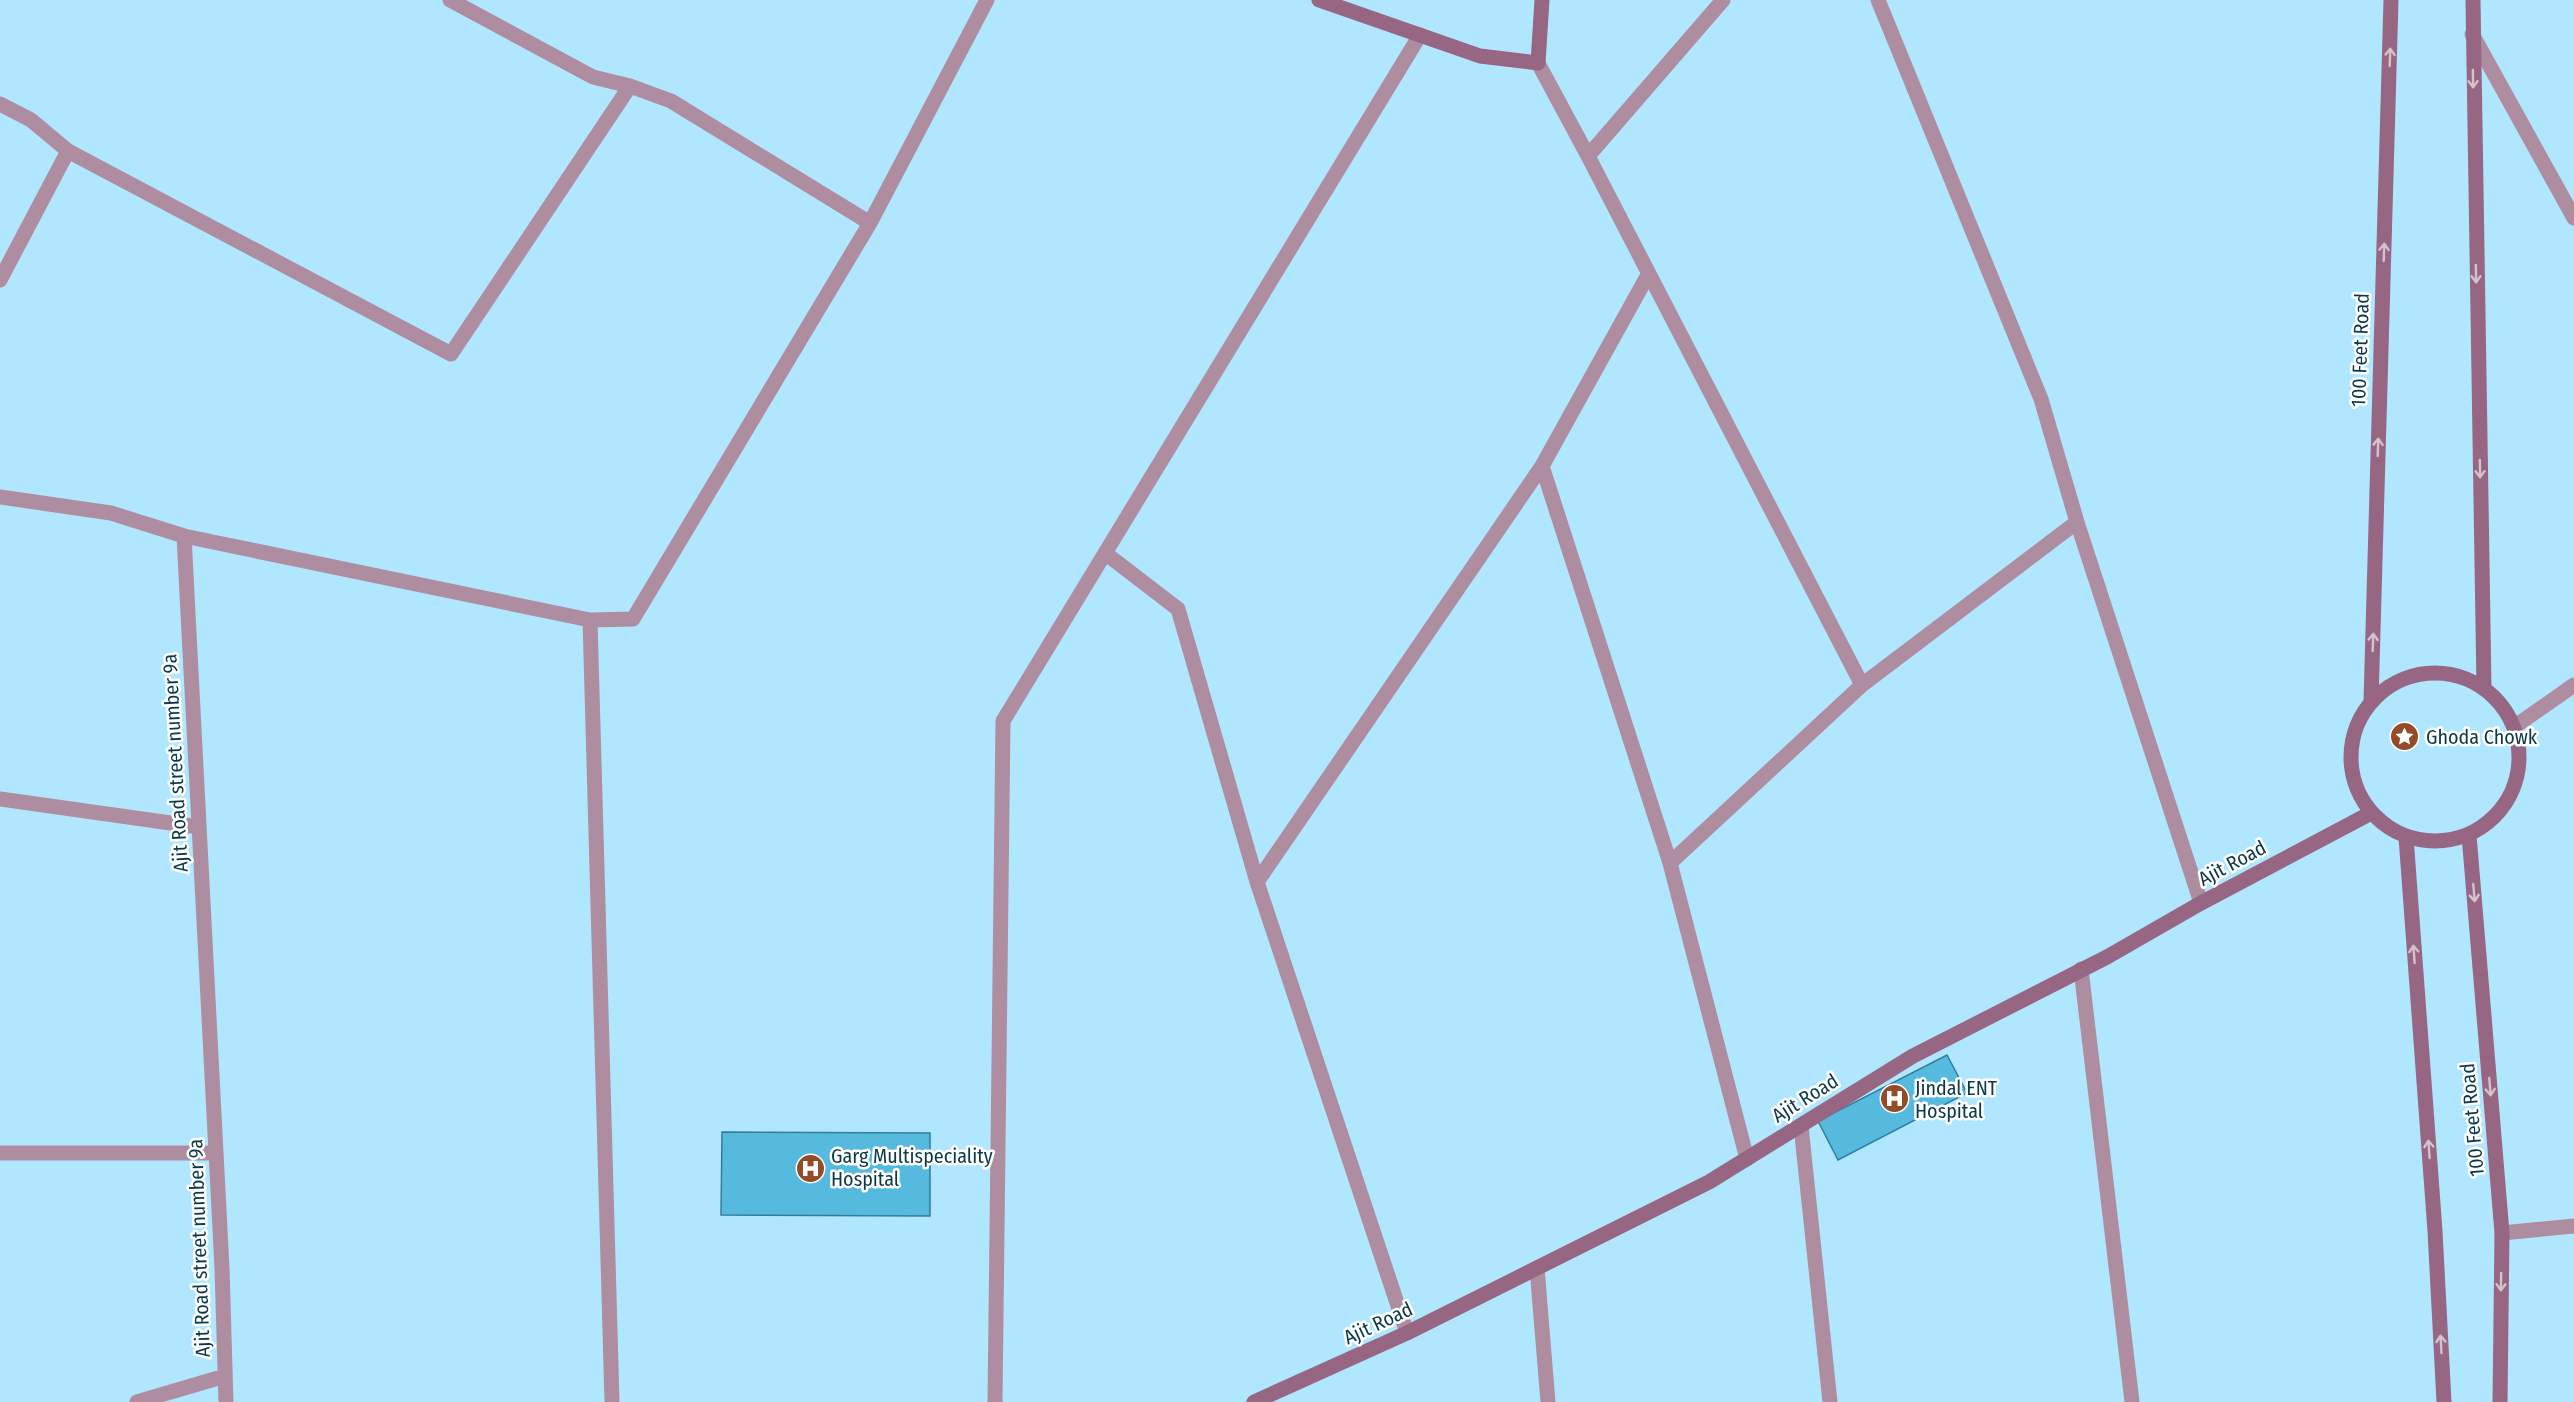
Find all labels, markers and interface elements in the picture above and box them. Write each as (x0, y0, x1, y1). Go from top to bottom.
one-way arrow (2384, 48, 2395, 68)
one-way arrow (2467, 69, 2479, 89)
one-way arrow (2378, 243, 2390, 263)
one-way arrow (2470, 264, 2482, 284)
street label: 100 Feet Road (2346, 293, 2374, 407)
one-way arrow (2373, 438, 2384, 458)
one-way arrow (2474, 459, 2486, 479)
one-way arrow (2367, 633, 2379, 653)
street label: Ajit Road street number 9a (157, 653, 193, 873)
place icon: Ghoda Chowk (2389, 721, 2421, 753)
place label: Ghoda Chowk (2426, 725, 2538, 749)
street label: Ajit Road (2194, 835, 2270, 891)
one-way arrow (2469, 883, 2480, 902)
one-way arrow (2409, 945, 2420, 965)
street label: 100 Feet Road (2455, 1062, 2489, 1178)
street label: Ajit Road (1768, 1068, 1842, 1128)
place label: Jindal ENT Hospital (1915, 1076, 1998, 1123)
one-way arrow (2485, 1077, 2496, 1097)
hospital icon: Jindal ENT Hospital (1878, 1083, 1910, 1115)
street label: Ajit Road street number 9a (183, 1138, 215, 1358)
one-way arrow (2423, 1139, 2434, 1159)
place label: Garg Multispeciality Hospital (831, 1144, 993, 1191)
hospital icon: Garg Multispeciality Hospital (794, 1152, 826, 1184)
one-way arrow (2496, 1271, 2507, 1291)
street label: Ajit Road (1340, 1297, 1416, 1349)
one-way arrow (2435, 1334, 2446, 1354)

